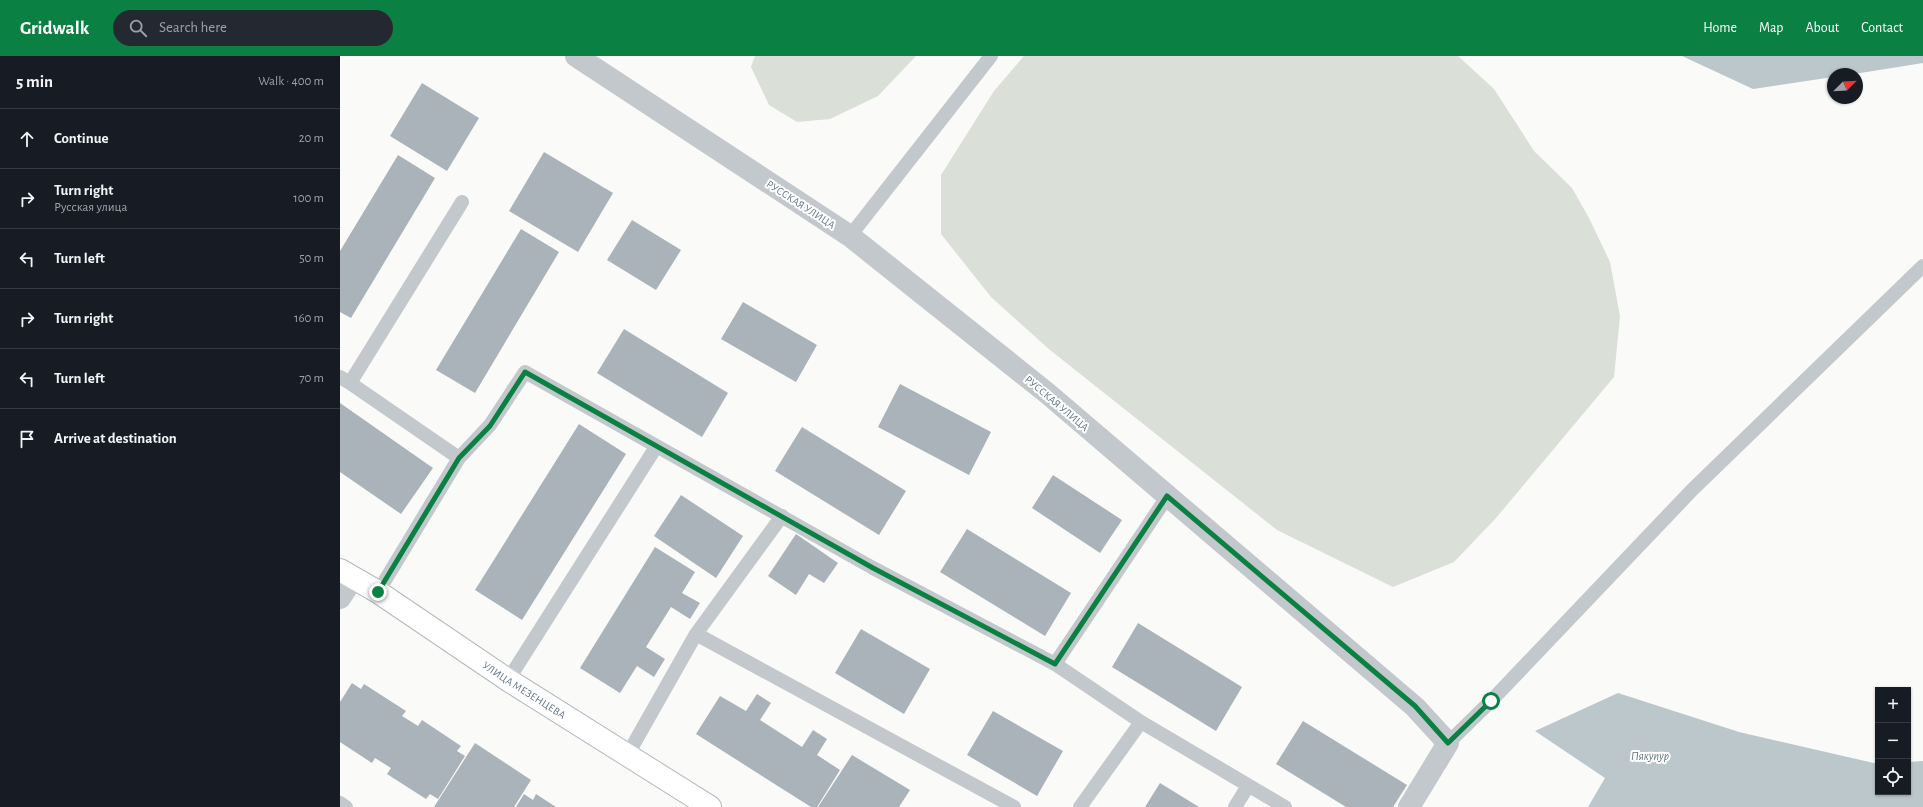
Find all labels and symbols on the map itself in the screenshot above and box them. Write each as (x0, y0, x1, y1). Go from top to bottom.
north arrow (1827, 68, 1863, 104)
street label: РУССКАЯ УЛИЦА (764, 178, 837, 231)
street label: РУССКАЯ УЛИЦА (1023, 374, 1091, 433)
route end (369, 583, 387, 601)
street label: УЛИЦА МЕЗЕНЦЕВА (481, 660, 568, 721)
route start (1482, 692, 1500, 710)
water label: Пякупур (1631, 750, 1669, 763)

